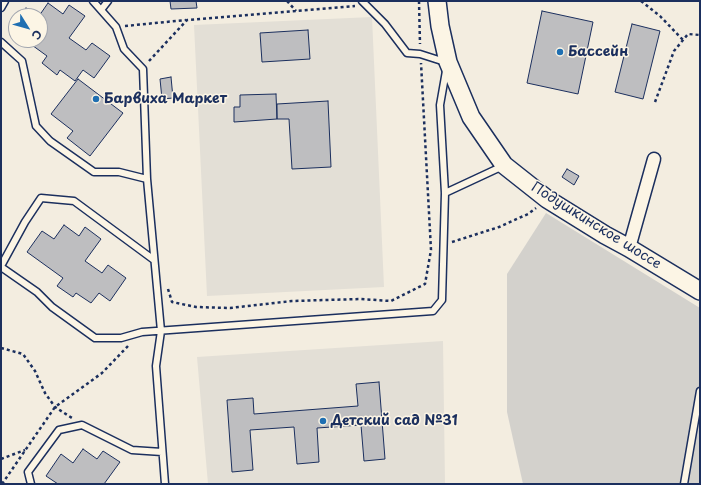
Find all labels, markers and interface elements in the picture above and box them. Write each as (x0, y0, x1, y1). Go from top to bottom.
north arrow (8, 8, 48, 48)
text: С (28, 26, 46, 43)
place label: Бассейн (568, 44, 628, 60)
marker: Бассейн (555, 47, 565, 57)
place label: Барвиха Маркет (104, 91, 227, 107)
marker: Барвиха Маркет (91, 94, 101, 104)
street label: Подушкинское шоссе (528, 179, 664, 273)
place label: Детский сад №31 (331, 413, 458, 429)
marker: Детский сад №31 (318, 416, 328, 426)

